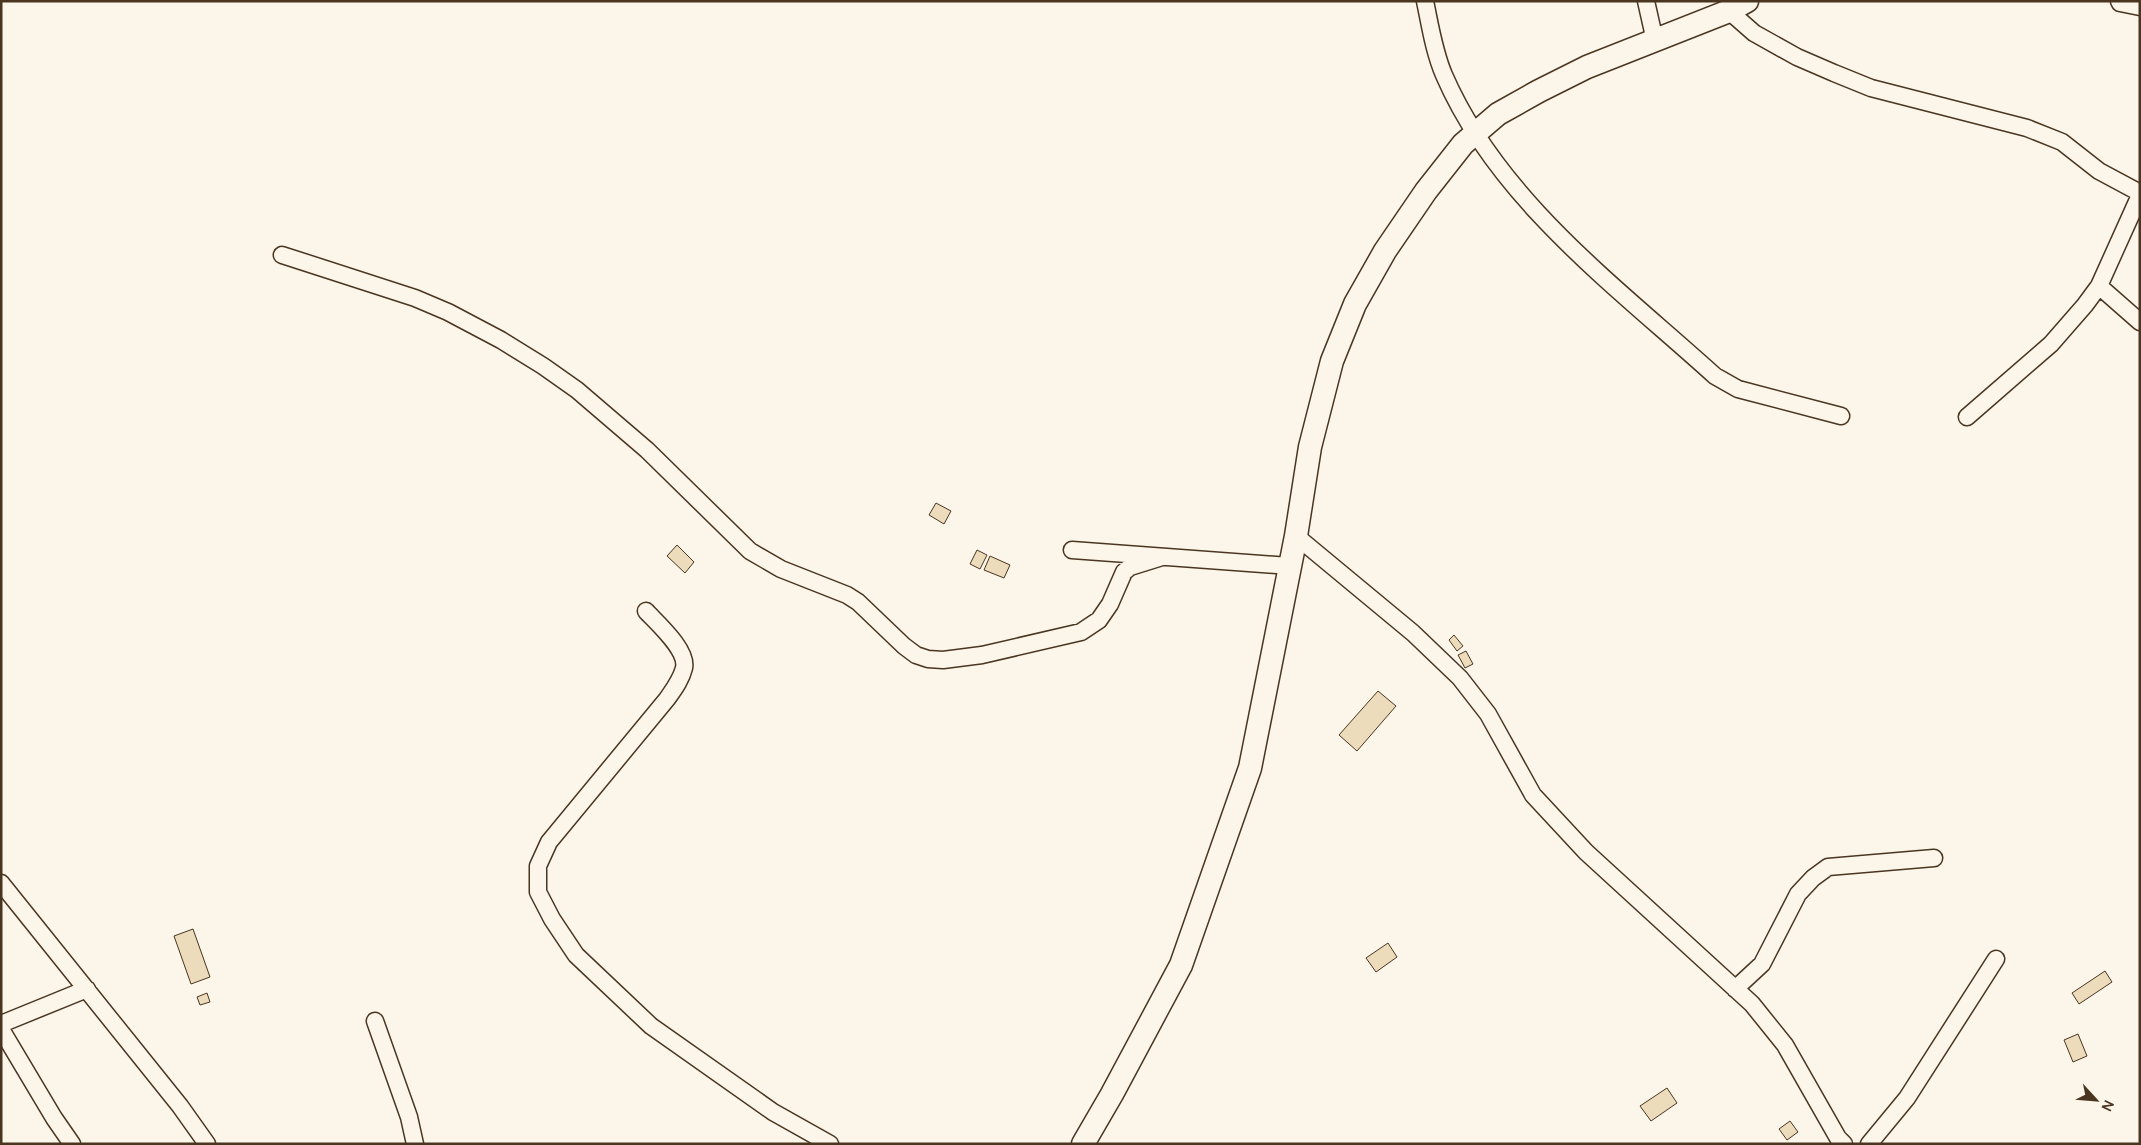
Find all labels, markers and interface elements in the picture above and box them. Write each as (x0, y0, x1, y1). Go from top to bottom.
north arrow (2071, 1075, 2121, 1125)
text: N (2097, 1097, 2119, 1115)

